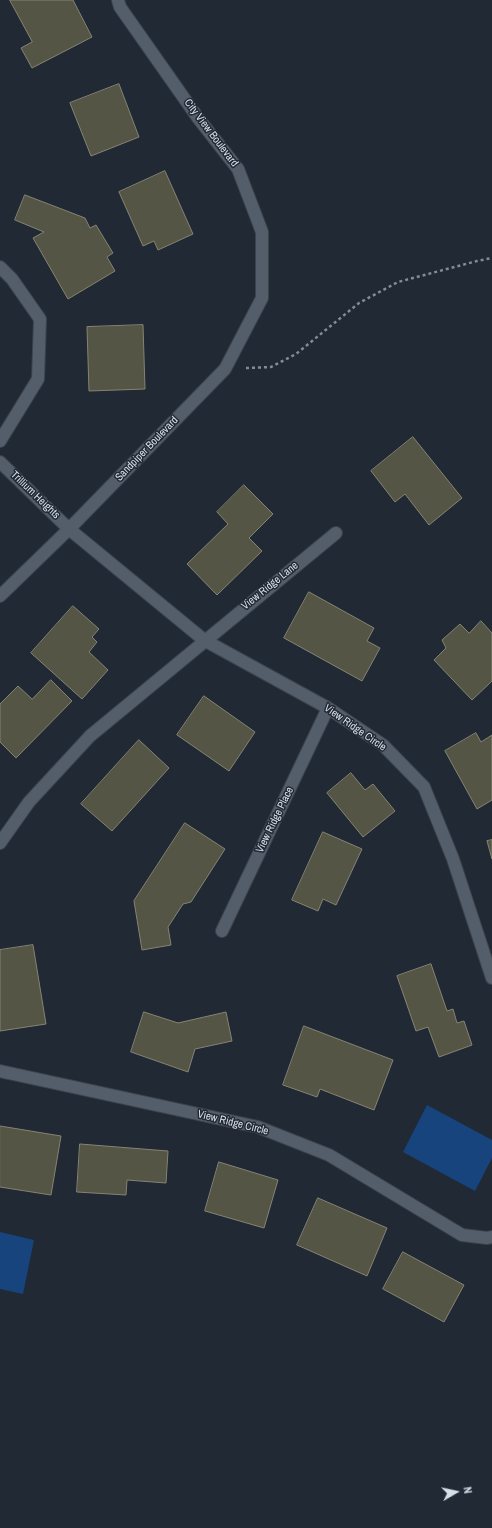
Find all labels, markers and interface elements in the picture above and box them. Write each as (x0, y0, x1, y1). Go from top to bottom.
street label: City View Boulevard (181, 96, 241, 170)
street label: Sandpiper Boulevard (113, 414, 181, 484)
street label: Trillium Heights (8, 468, 62, 522)
street label: View Ridge Lane (239, 559, 301, 613)
street label: View Ridge Circle (322, 702, 388, 754)
street label: View Ridge Place (253, 785, 297, 855)
street label: View Ridge Circle (196, 1108, 270, 1138)
north arrow (436, 1472, 476, 1512)
text: N (460, 1486, 475, 1494)

